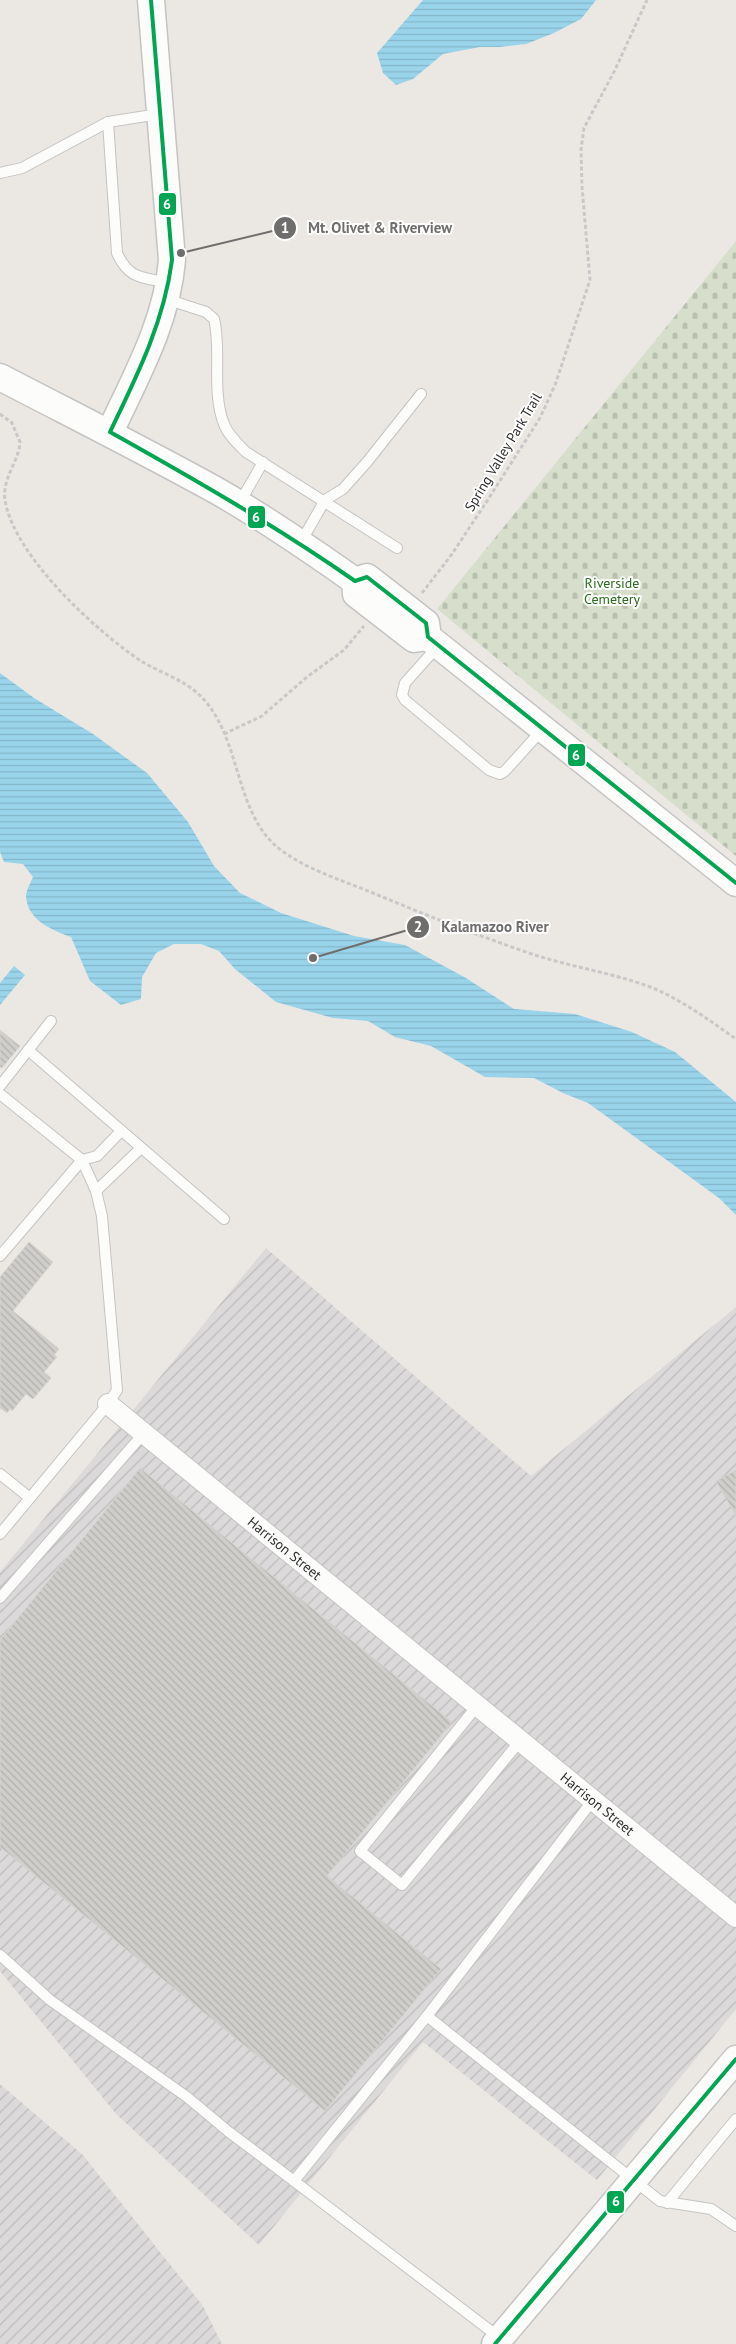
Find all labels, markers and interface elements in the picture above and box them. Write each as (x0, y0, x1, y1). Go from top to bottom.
line badge: 6 (158, 192, 177, 216)
text: 6 (163, 195, 171, 213)
callout: Mt. Olivet & Riverview (272, 213, 463, 243)
text: 1 (281, 218, 289, 237)
text: Mt. Olivet & Riverview (308, 218, 452, 237)
street label: Spring Valley Park Trail (460, 389, 546, 515)
line badge: 6 (247, 505, 266, 529)
text: 6 (252, 508, 260, 526)
park label: Riverside Cemetery (584, 574, 641, 608)
line badge: 6 (567, 743, 586, 767)
text: 6 (572, 746, 580, 764)
callout: Kalamazoo River (406, 912, 558, 942)
text: 2 (414, 917, 422, 936)
text: Kalamazoo River (441, 917, 549, 936)
street label: Harrison Street (244, 1513, 325, 1584)
street label: Harrison Street (557, 1768, 638, 1840)
line badge: 6 (606, 2190, 625, 2214)
text: 6 (612, 2192, 620, 2210)

